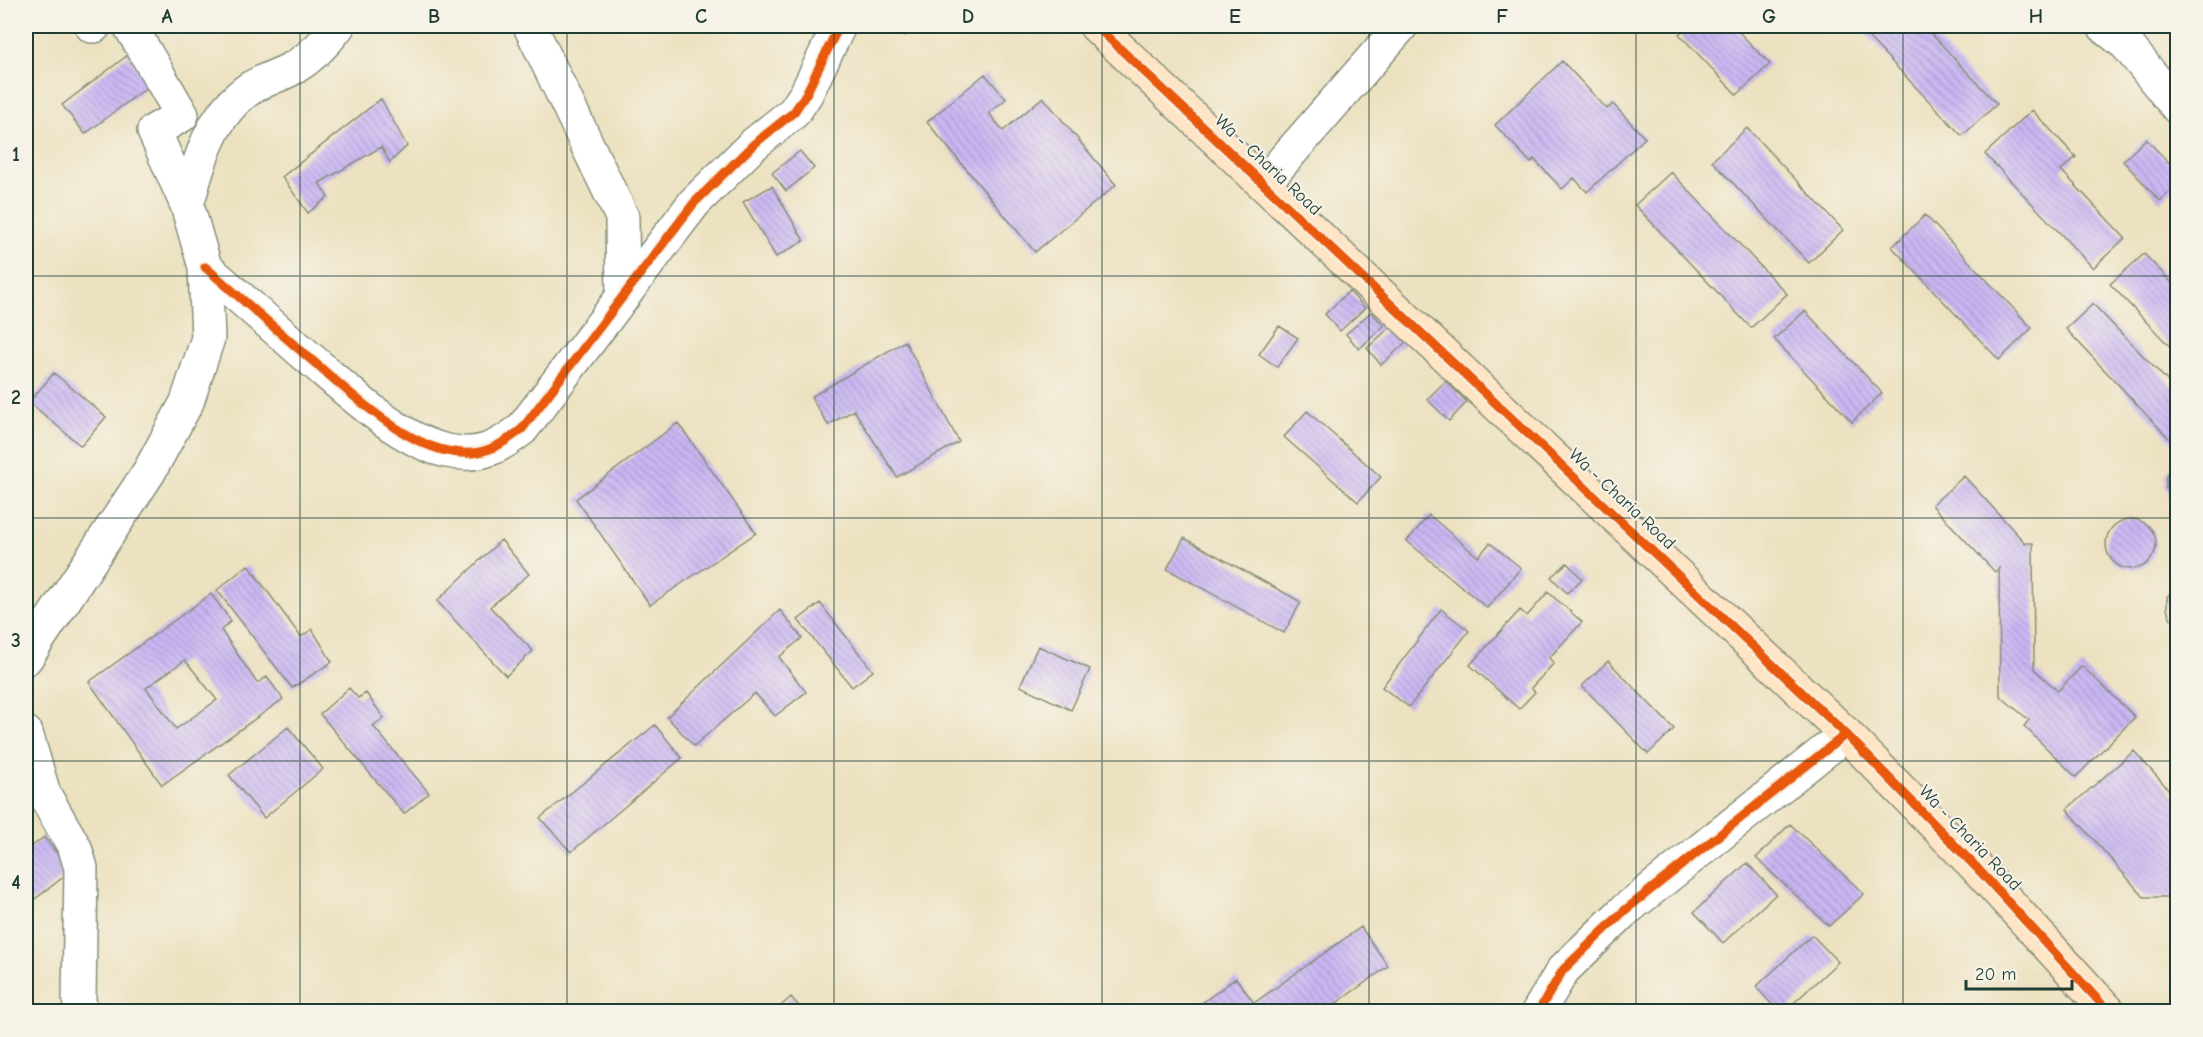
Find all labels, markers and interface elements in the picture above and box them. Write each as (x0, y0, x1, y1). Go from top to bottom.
text: A (161, 5, 173, 28)
text: B (428, 5, 440, 28)
text: C (695, 5, 707, 28)
text: D (962, 5, 974, 28)
text: E (1229, 5, 1241, 28)
text: F (1496, 5, 1508, 28)
text: G (1762, 5, 1776, 28)
text: H (2029, 5, 2043, 28)
street label: Wa - Charia Road (1210, 110, 1326, 220)
text: 1 (12, 143, 20, 166)
text: 2 (11, 386, 21, 409)
street label: Wa - Charia Road (1564, 444, 1680, 554)
text: 3 (11, 629, 21, 652)
street label: Wa - Charia Road (1914, 781, 2026, 895)
text: 4 (11, 871, 21, 894)
scale bar (1966, 953, 2072, 991)
text: 20 m (1975, 964, 2016, 985)

